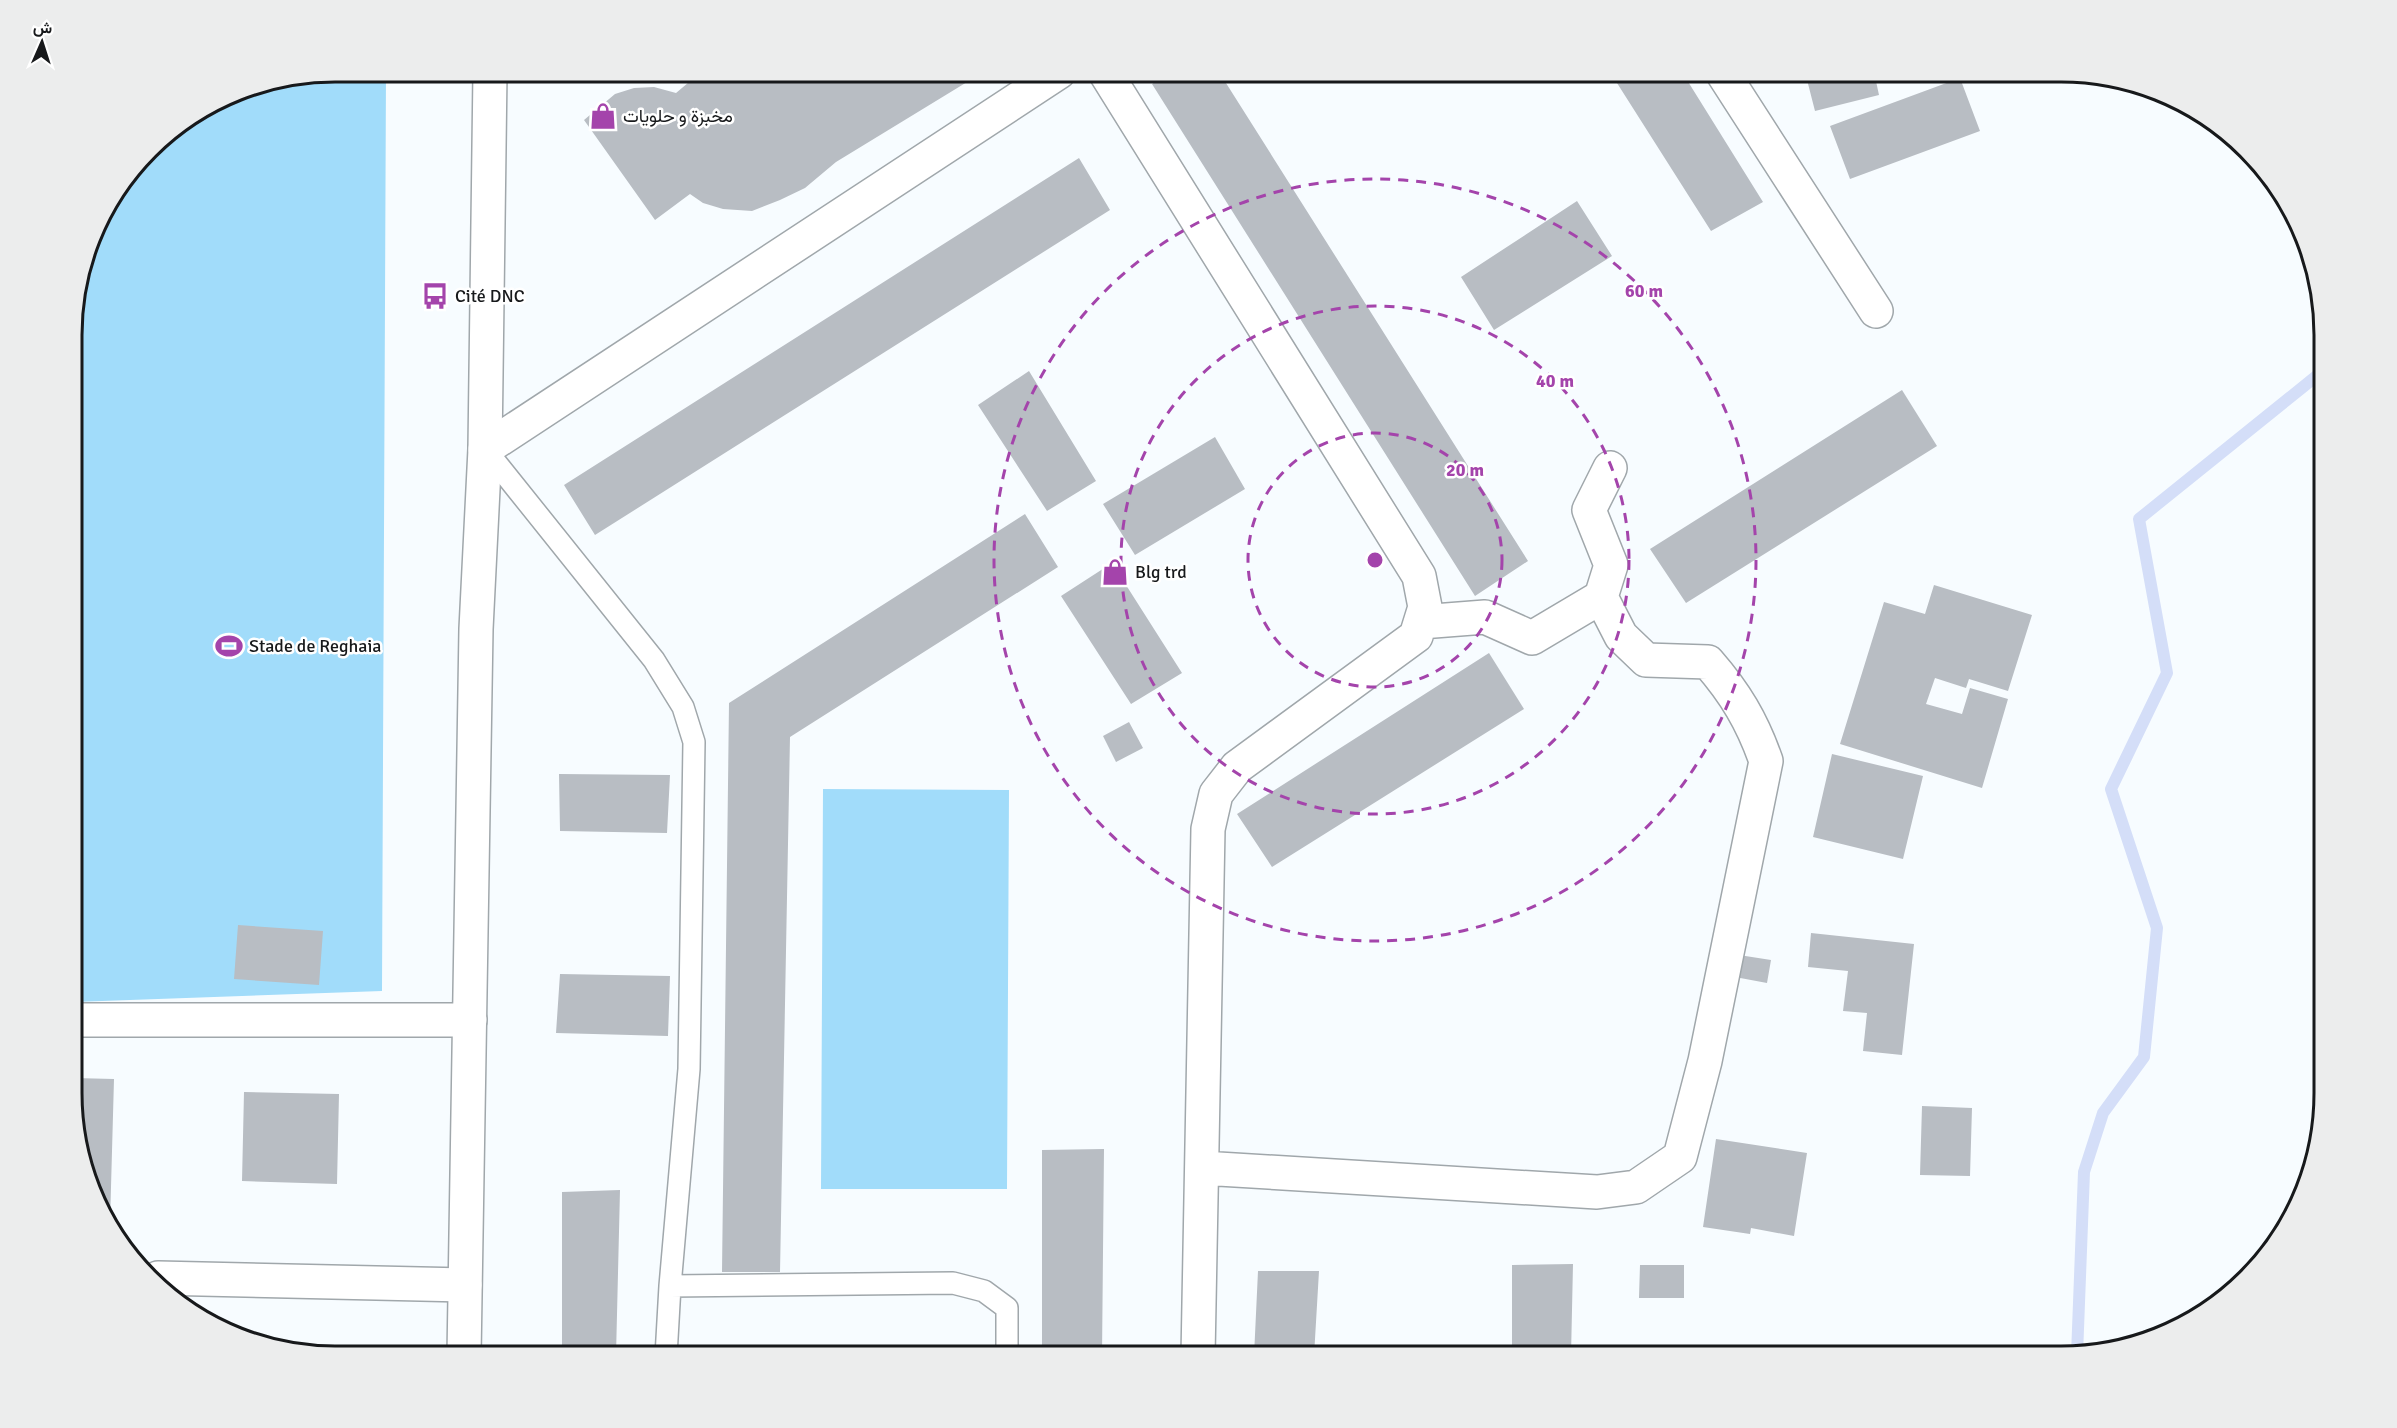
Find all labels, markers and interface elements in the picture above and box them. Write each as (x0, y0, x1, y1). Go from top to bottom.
north arrow (12, 12, 72, 72)
text: ش (33, 18, 53, 39)
shop icon: مخبزة و حلويات (588, 101, 618, 131)
place label: مخبزة و حلويات (623, 105, 733, 127)
text: 60 m (1625, 280, 1663, 302)
bus stop icon: Cité DNC (420, 281, 450, 311)
place label: Cité DNC (455, 285, 525, 307)
text: 40 m (1536, 370, 1574, 392)
text: 20 m (1446, 459, 1484, 481)
centre of rings (1365, 550, 1385, 570)
shop icon: Blg trd (1100, 557, 1130, 587)
place label: Blg trd (1135, 561, 1187, 583)
sports icon: Stade de Reghaia (214, 631, 244, 661)
place label: Stade de Reghaia (249, 635, 381, 657)

